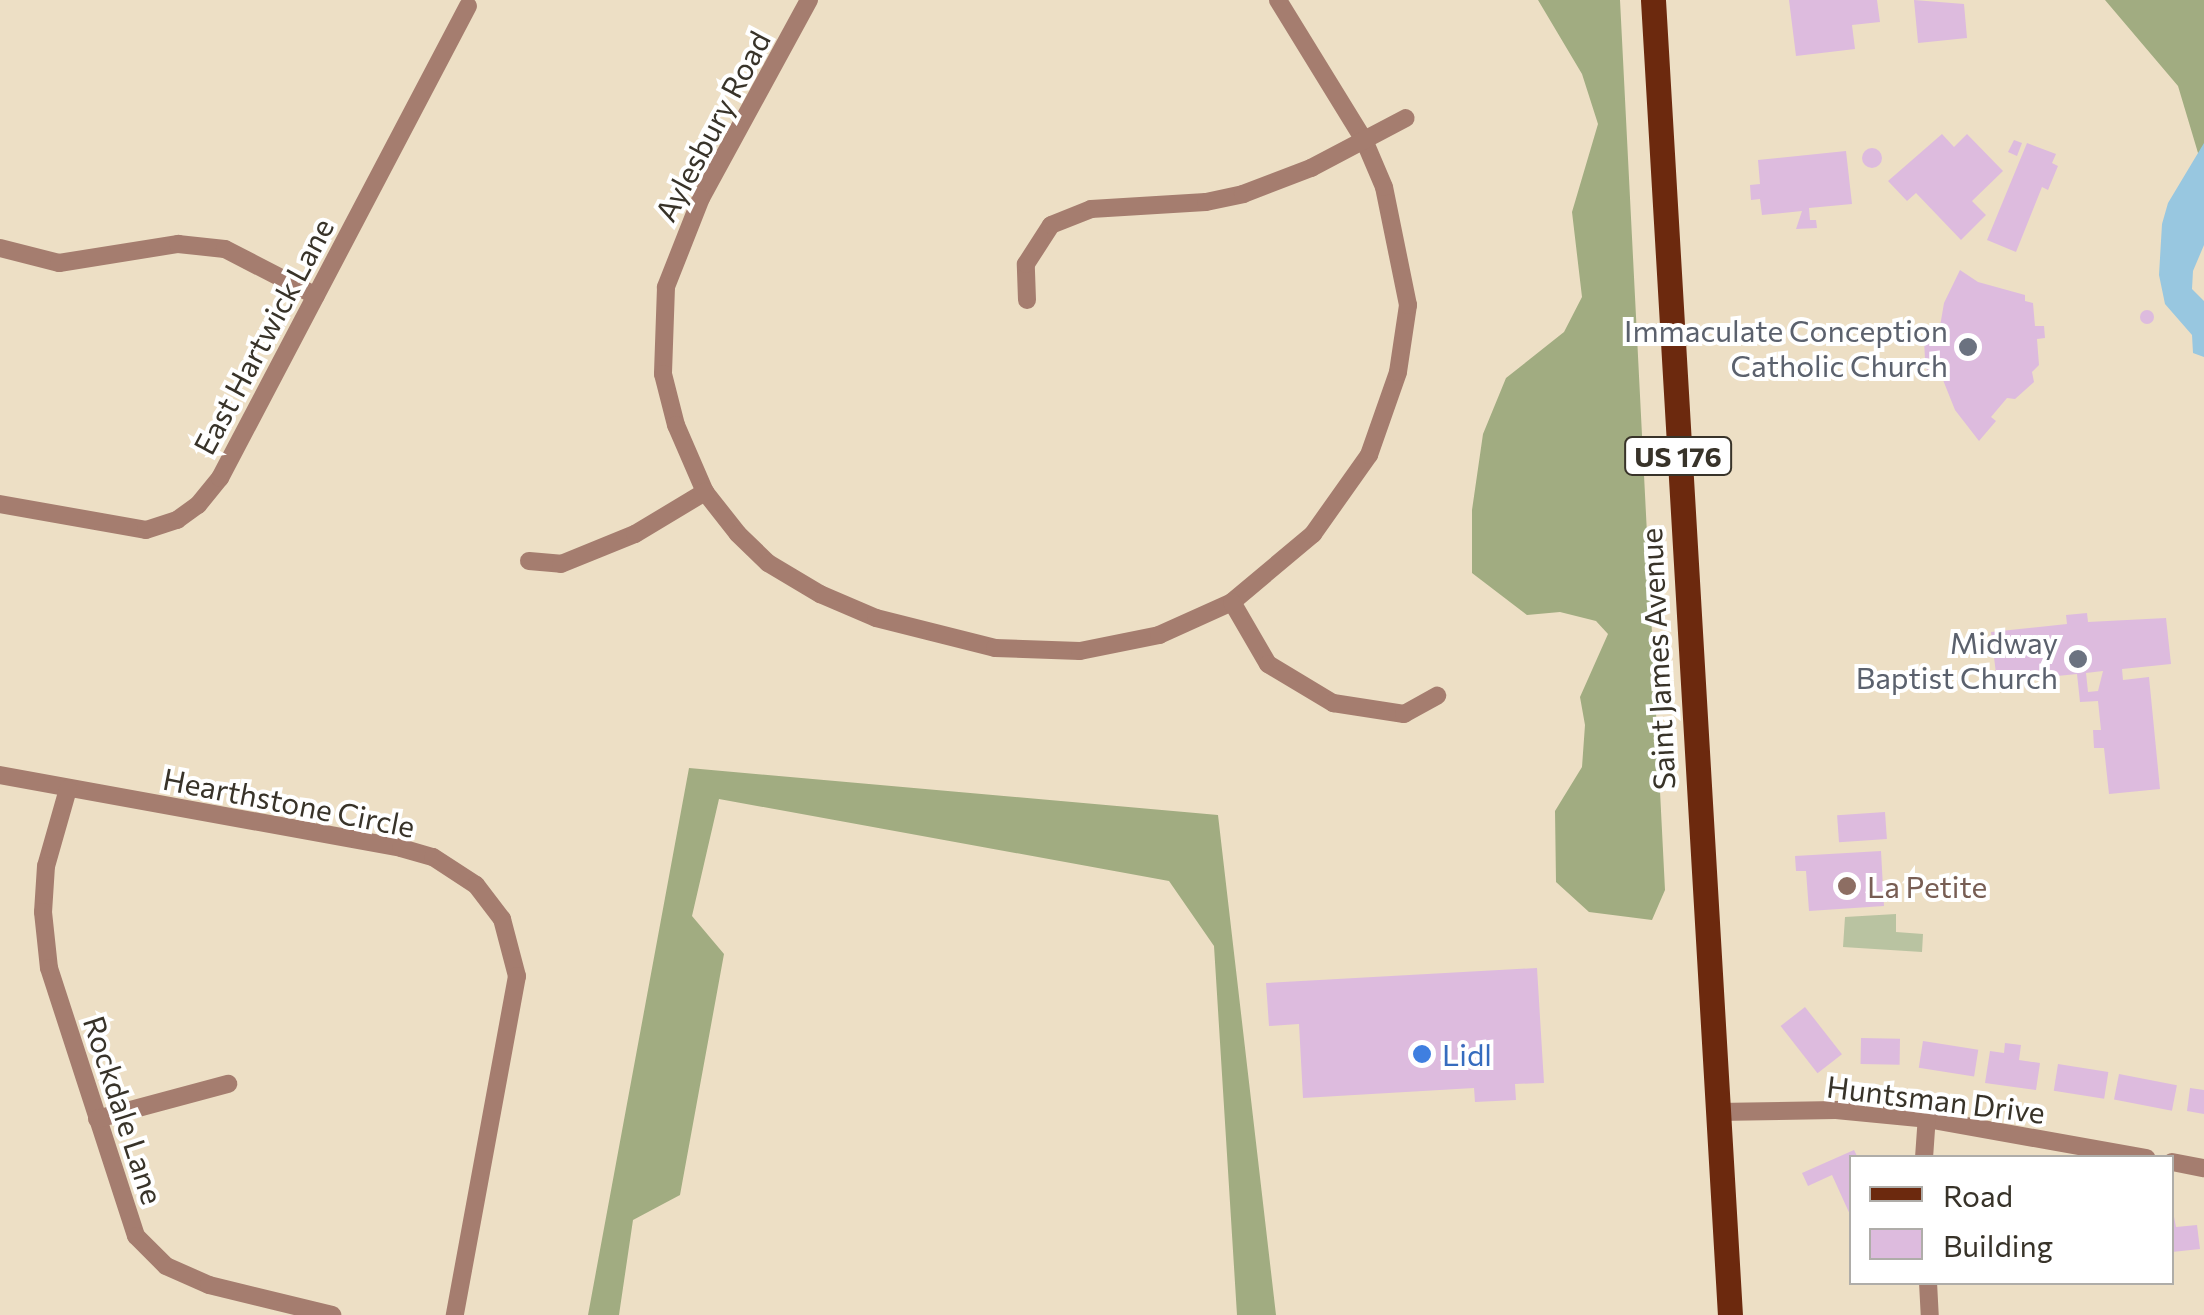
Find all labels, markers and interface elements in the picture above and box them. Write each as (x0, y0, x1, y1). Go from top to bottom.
street label: Aylesbury Road (647, 25, 777, 227)
street label: East Hartwick Lane (186, 212, 340, 460)
place label: Immaculate Conception Catholic Church (1624, 312, 1948, 382)
marker: Immaculate Conception Catholic Church (1957, 336, 1979, 358)
road number: US 176 (1623, 433, 1733, 479)
street label: Saint James Avenue (1632, 527, 1682, 791)
place label: Midway Baptist Church (1856, 624, 2058, 694)
marker: Midway Baptist Church (2067, 648, 2089, 670)
street label: Hearthstone Circle (160, 760, 418, 844)
place label: La Petite (1867, 868, 1987, 904)
marker: La Petite (1836, 875, 1858, 897)
street label: Rockdale Lane (77, 1011, 171, 1209)
place label: Lidl (1442, 1036, 1492, 1072)
marker: Lidl (1411, 1043, 1433, 1065)
street label: Huntsman Drive (1825, 1068, 2047, 1130)
legend (1849, 1155, 2174, 1285)
text: Road (1943, 1176, 2013, 1213)
text: Building (1943, 1226, 2053, 1263)

